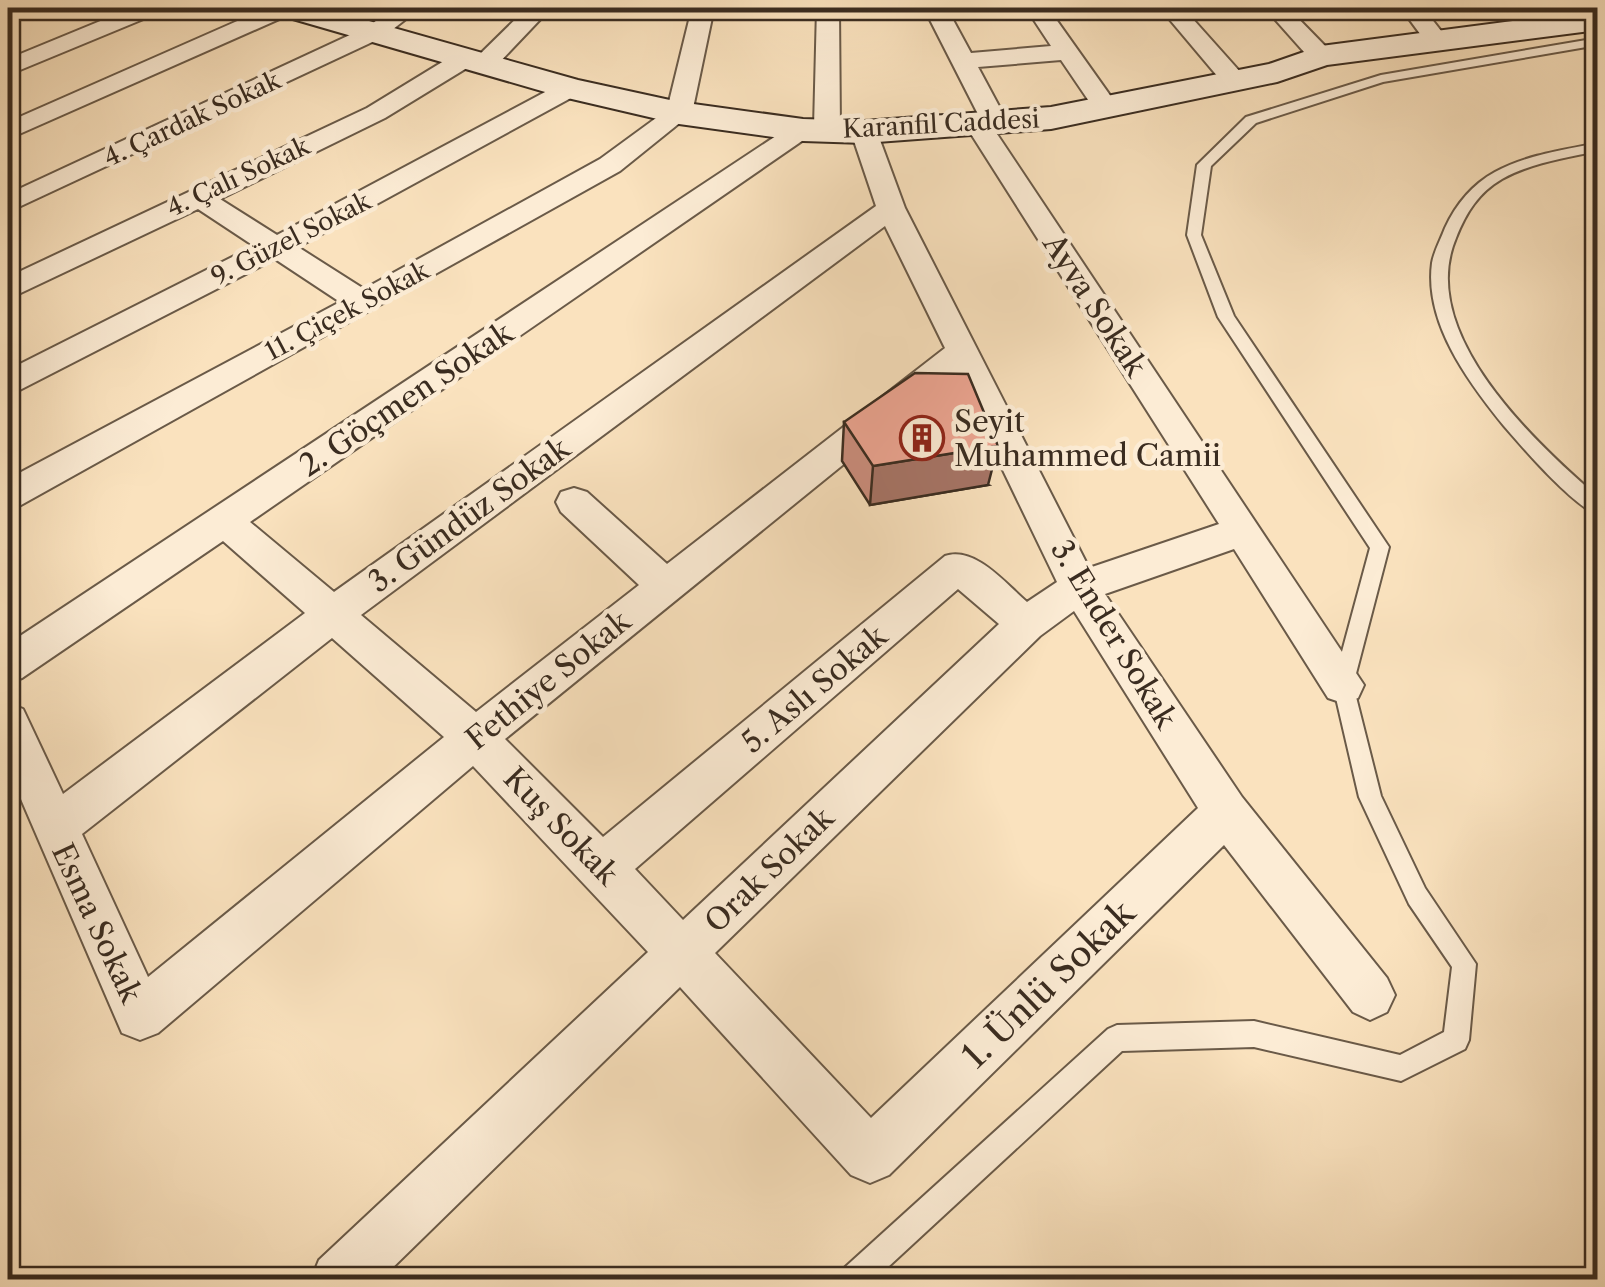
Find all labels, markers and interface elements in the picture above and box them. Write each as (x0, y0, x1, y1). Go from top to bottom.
street label: 4. Çardak Sokak (99, 64, 287, 173)
street label: Karanfil Caddesi (842, 103, 1041, 145)
street label: 4. Çalı Sokak (162, 130, 316, 224)
street label: 9. Güzel Sokak (206, 185, 377, 292)
street label: Ayva Sokak (1035, 226, 1156, 384)
street label: 11. Çiçek Sokak (260, 254, 436, 367)
street label: 2. Göçmen Sokak (292, 313, 521, 484)
place label: Seyit Muhammed Camii (954, 403, 1221, 474)
building icon: Seyit Muhammed Camii (899, 415, 945, 461)
street label: 3. Gündüz Sokak (361, 429, 578, 600)
street label: 3. Ender Sokak (1043, 533, 1186, 736)
street label: Fethiye Sokak (459, 602, 639, 757)
street label: 5. Aslı Sokak (734, 616, 896, 761)
street label: Kuş Sokak (496, 760, 627, 894)
street label: Orak Sokak (697, 798, 842, 940)
street label: Esma Sokak (44, 838, 151, 1010)
street label: 1. Ünlü Sokak (953, 890, 1144, 1077)

